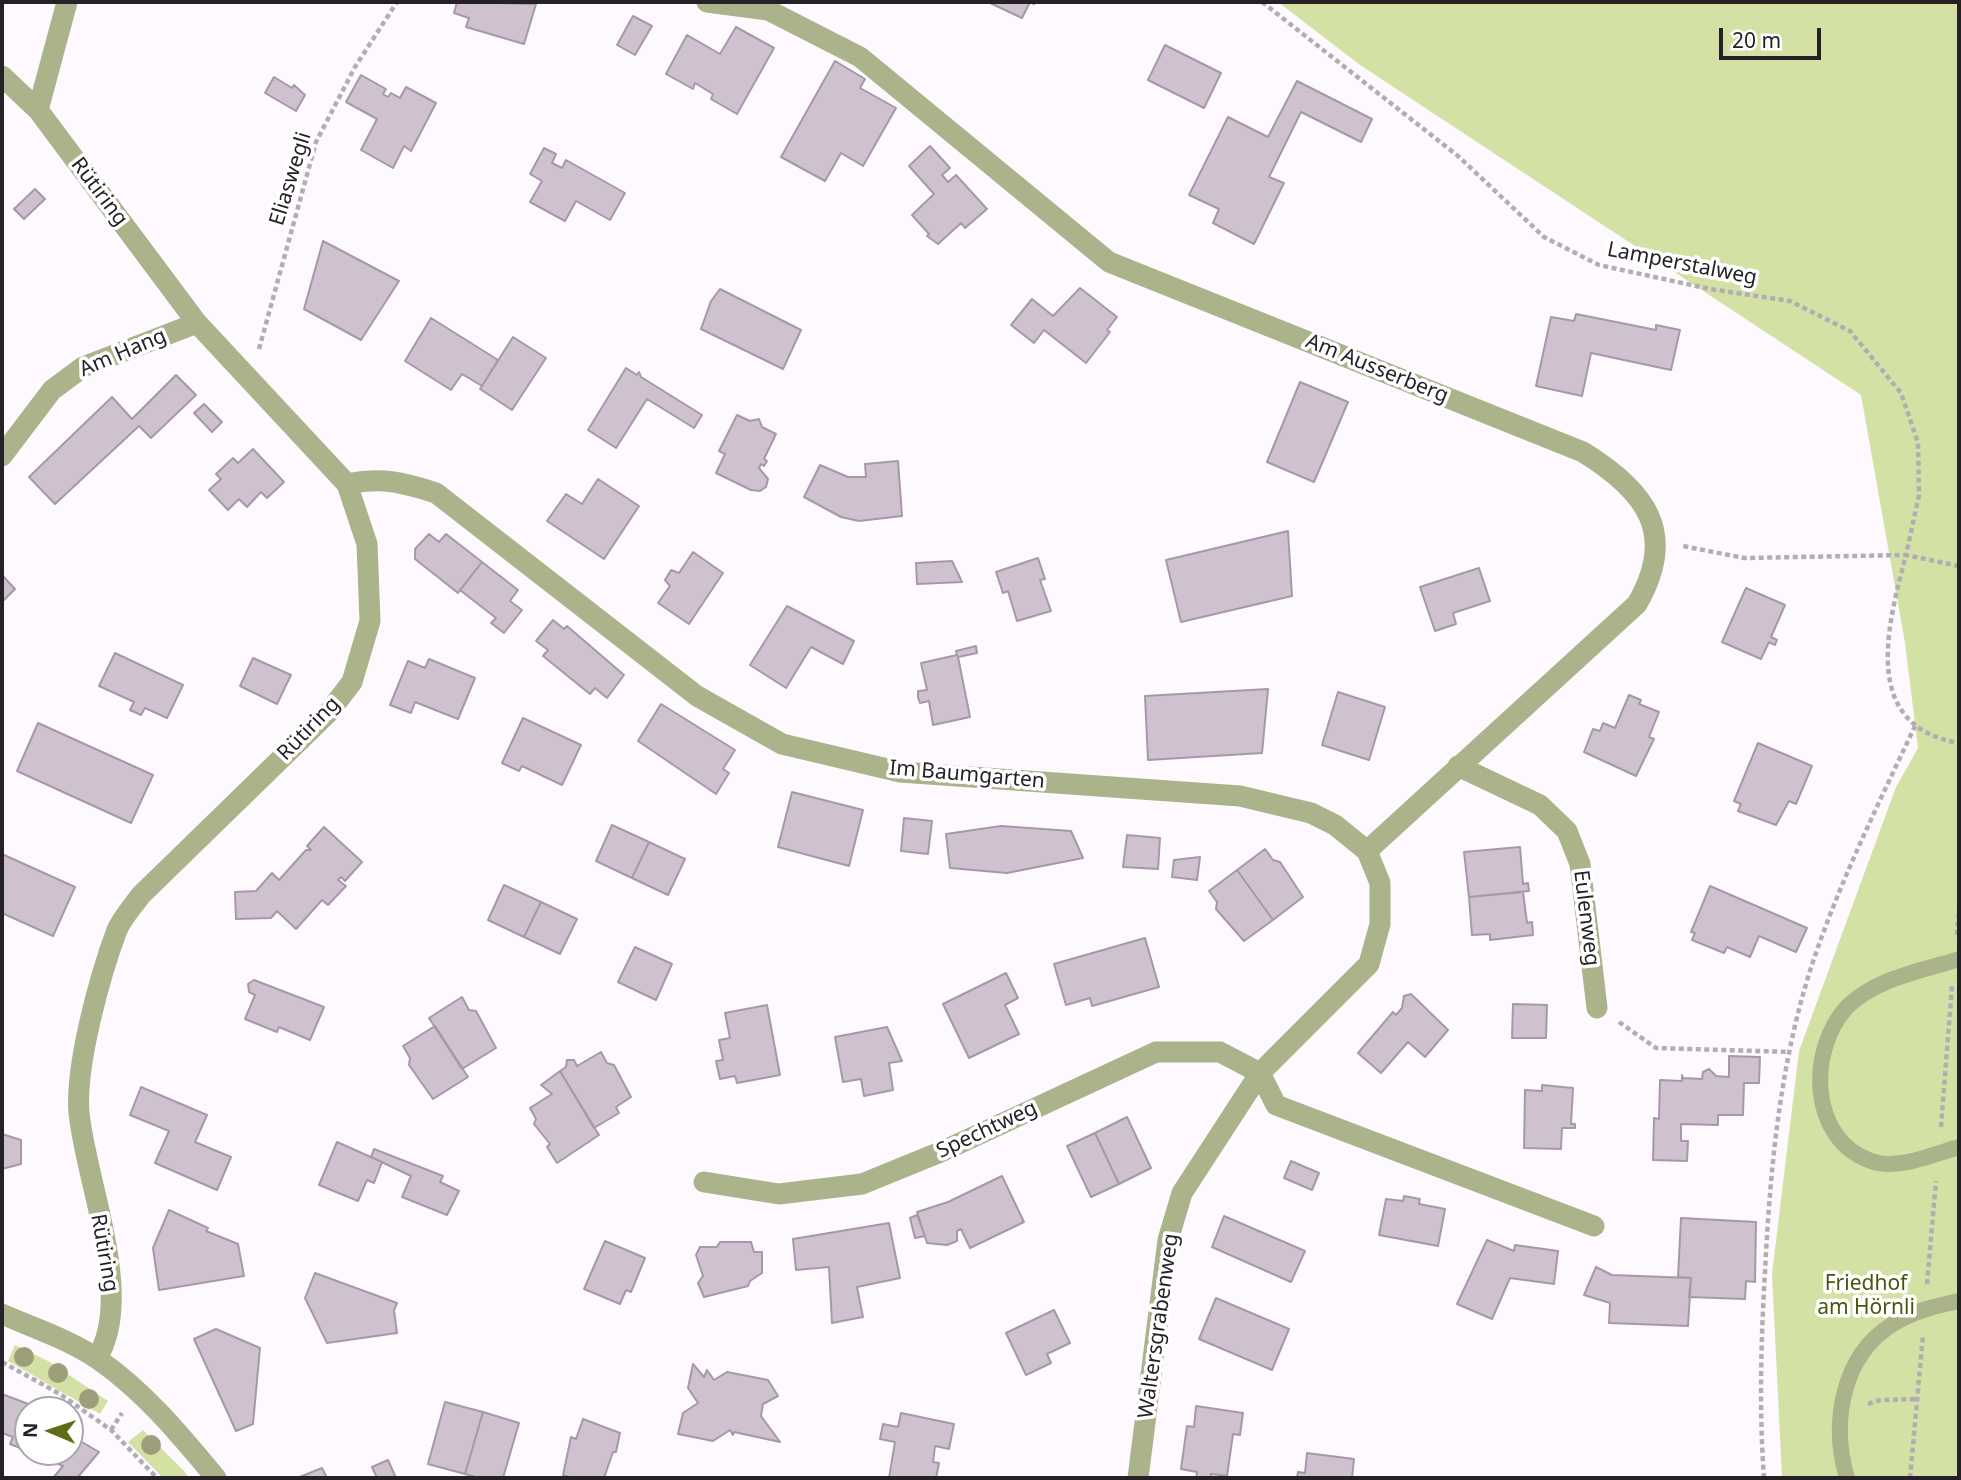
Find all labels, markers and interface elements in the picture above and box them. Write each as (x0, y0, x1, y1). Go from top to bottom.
scale bar (1723, 14, 1825, 58)
text: 20 m (1732, 26, 1781, 54)
street label: Eliaswegli (265, 129, 317, 229)
street label: Rütiring (65, 153, 133, 231)
street label: Lamperstalweg (1605, 237, 1759, 291)
street label: Am Hang (76, 323, 170, 383)
street label: Am Ausserberg (1302, 329, 1452, 409)
street label: Rütiring (272, 692, 346, 766)
street label: Im Baumgarten (888, 756, 1046, 794)
street label: Eulenweg (1568, 869, 1604, 967)
street label: Spechtweg (933, 1096, 1041, 1164)
street label: Rütiring (85, 1212, 123, 1294)
street label: Waltersgrabenweg (1134, 1232, 1184, 1420)
park label: Friedhof am Hörnli (1817, 1271, 1915, 1321)
north arrow (14, 1396, 84, 1466)
text: N (17, 1422, 43, 1439)

